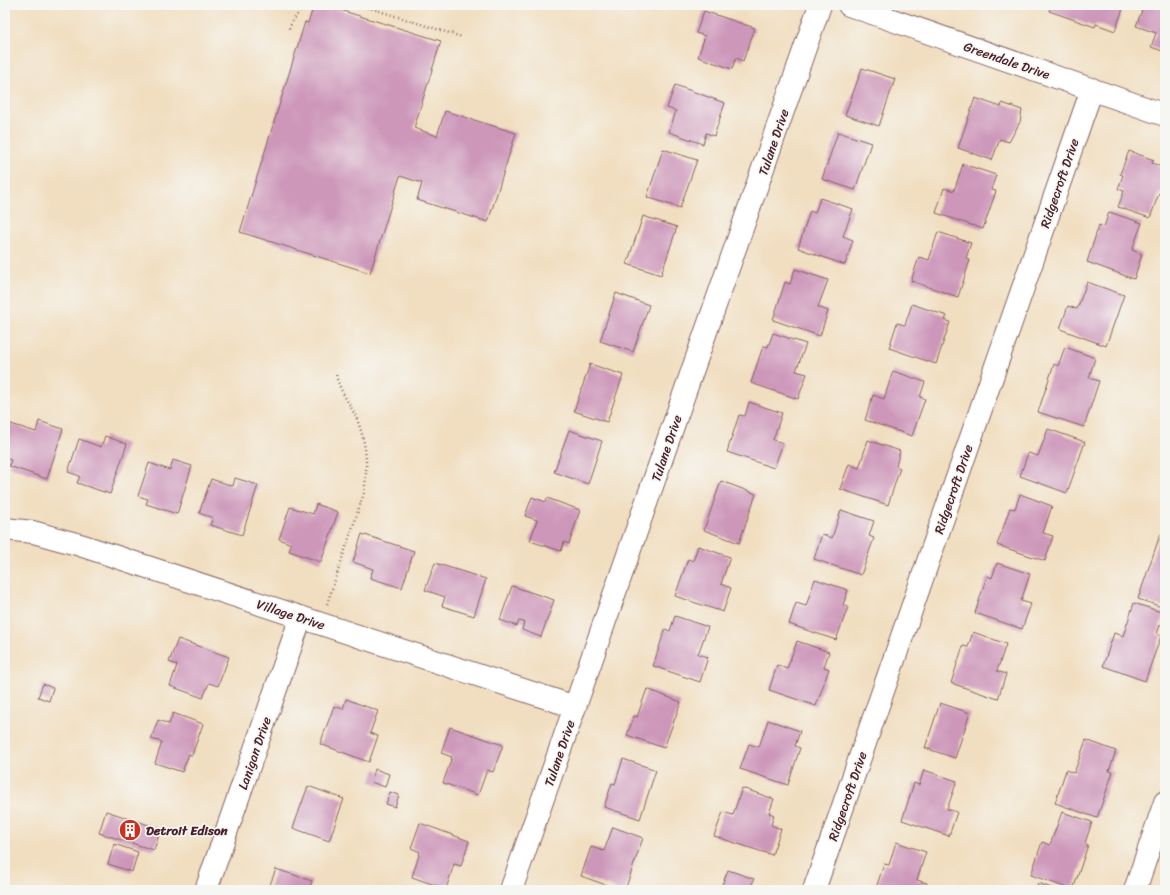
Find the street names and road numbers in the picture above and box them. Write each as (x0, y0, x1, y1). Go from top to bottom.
street label: Greendale Drive (961, 35, 1053, 86)
street label: Tulane Drive (751, 105, 796, 179)
street label: Ridgecroft Drive (1033, 135, 1086, 231)
street label: Tulane Drive (644, 411, 689, 485)
street label: Ridgecroft Drive (927, 441, 980, 537)
street label: Village Drive (254, 593, 328, 636)
street label: Lanigan Drive (231, 713, 278, 793)
street label: Tulane Drive (537, 716, 582, 790)
street label: Ridgecroft Drive (821, 748, 874, 844)

